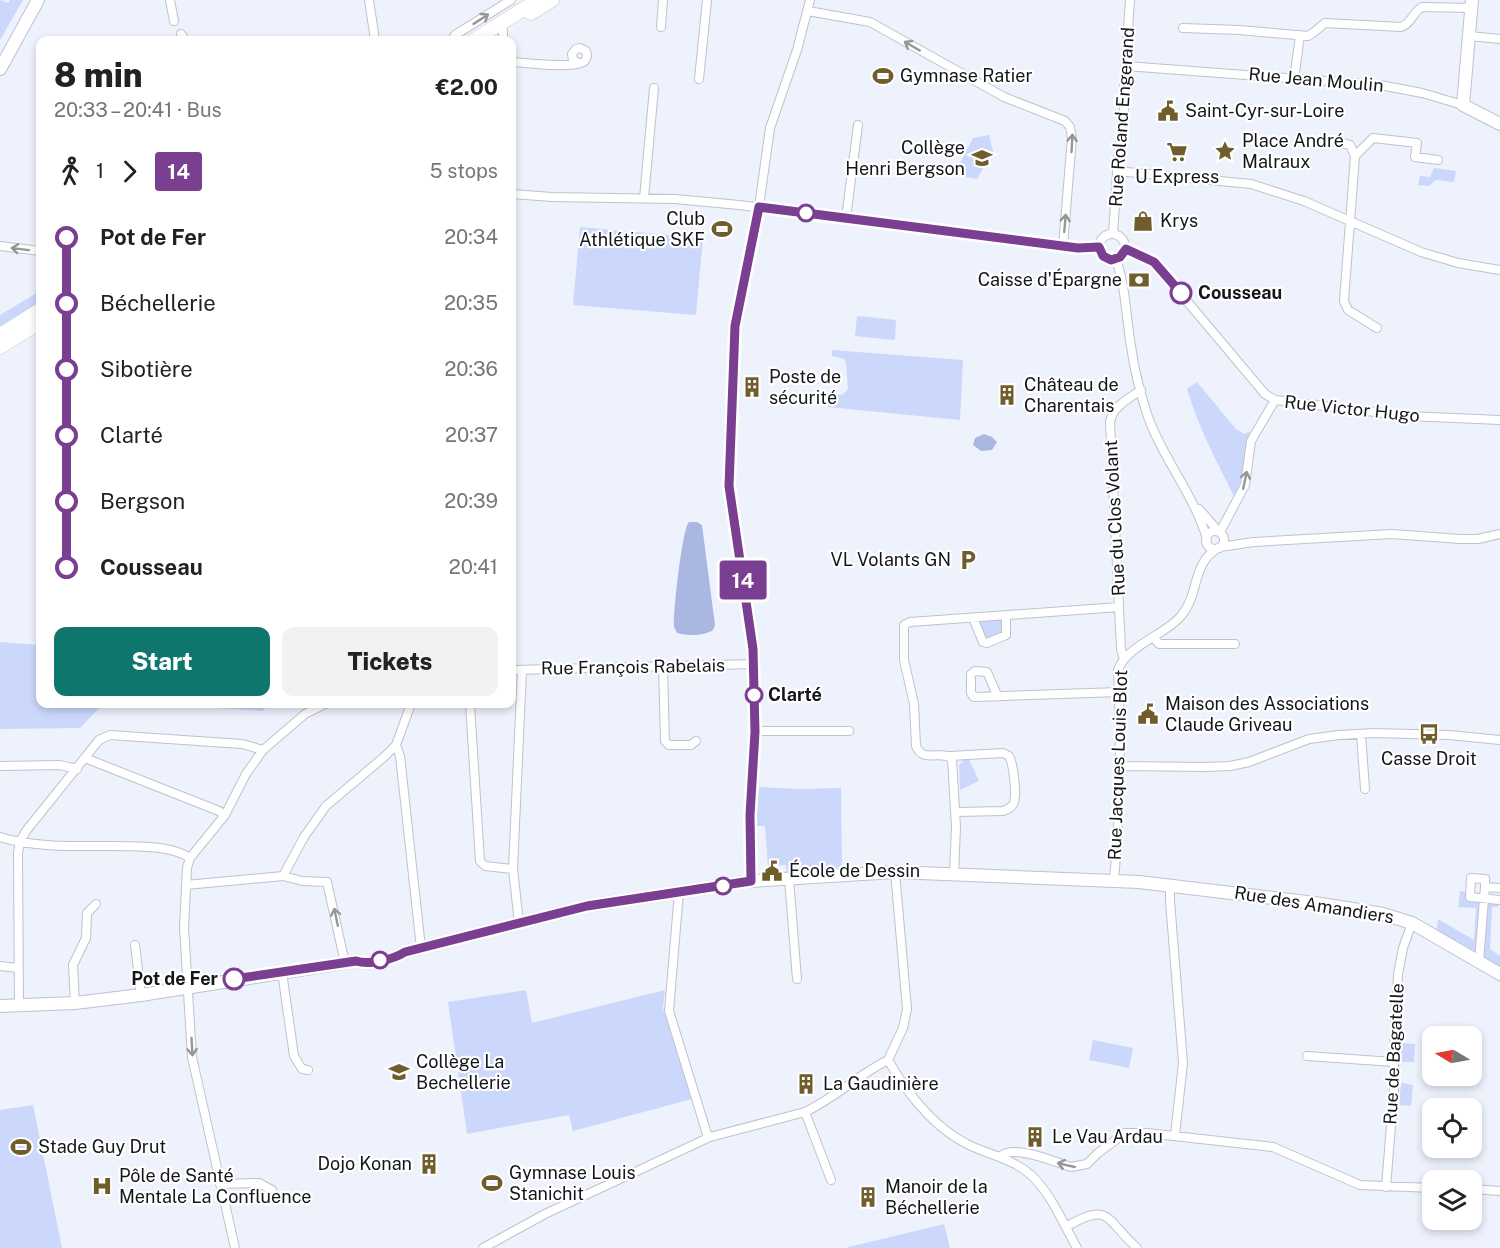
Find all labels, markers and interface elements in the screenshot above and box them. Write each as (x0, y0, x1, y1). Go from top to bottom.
one-way arrow (472, 13, 489, 25)
street label: Rue Roland Engerand (1105, 26, 1138, 207)
one-way arrow (904, 40, 921, 52)
text: 8 min (54, 56, 143, 94)
street label: Rue Jean Moulin (1248, 63, 1384, 96)
sports icon: Gymnase Ratier (871, 64, 895, 88)
place label: Gymnase Ratier (900, 65, 1032, 86)
text: €2.00 (435, 74, 498, 100)
text: 20:33 – 20:41 · Bus (54, 98, 222, 122)
public building icon: Saint-Cyr-sur-Loire (1156, 99, 1180, 123)
place label: Saint-Cyr-sur-Loire (1185, 100, 1344, 121)
place label: Place André Malraux (1242, 130, 1344, 172)
one-way arrow (1066, 133, 1077, 153)
place label: Collège Henri Bergson (845, 137, 965, 179)
place icon: Place André Malraux (1213, 139, 1237, 163)
supermarket icon: U Express (1165, 140, 1189, 164)
school or university icon: Collège Henri Bergson (970, 146, 994, 170)
icon: walk (54, 155, 87, 188)
icon: forward (113, 155, 146, 188)
text: 1 (96, 159, 104, 183)
text: 14 (167, 159, 190, 184)
text: 5 stops (430, 159, 498, 183)
place label: U Express (1135, 166, 1219, 187)
unlabelled marker (797, 204, 815, 222)
place label: Club Athlétique SKF (579, 208, 705, 250)
shop icon: Krys (1131, 209, 1155, 233)
place label: Krys (1160, 210, 1198, 231)
one-way arrow (1060, 214, 1071, 234)
sports icon: Club Athlétique SKF (710, 217, 734, 241)
text: Pot de Fer (100, 224, 206, 250)
text: 20:34 (444, 225, 498, 249)
one-way arrow (11, 243, 31, 254)
place label: Caisse d'Épargne (978, 268, 1122, 290)
bank icon: Caisse d'Épargne (1127, 268, 1151, 292)
marker: Cousseau (1170, 282, 1192, 304)
place label: Cousseau (1198, 282, 1282, 303)
text: Béchellerie (100, 290, 216, 316)
text: 20:35 (444, 291, 498, 315)
text: Sibotière (100, 356, 193, 382)
text: 20:36 (444, 357, 498, 381)
place label: Poste de sécurité (769, 366, 841, 408)
place label: Château de Charentais (1024, 374, 1119, 416)
building icon: Poste de sécurité (740, 375, 764, 399)
building icon: Château de Charentais (995, 383, 1019, 407)
street label: Rue Victor Hugo (1283, 391, 1421, 426)
text: Clarté (100, 422, 163, 448)
text: 20:37 (445, 423, 498, 447)
street label: Rue du Clos Volant (1100, 439, 1129, 597)
one-way arrow (1240, 471, 1251, 490)
text: Bergson (100, 488, 185, 514)
text: 20:39 (444, 489, 498, 513)
parking icon: VL Volants GN (956, 548, 980, 572)
place label: VL Volants GN (831, 549, 951, 570)
text: Cousseau (100, 554, 203, 580)
text: 20:41 (449, 555, 498, 579)
line badge: 14 (716, 560, 770, 600)
text: 14 (732, 568, 754, 593)
button: Start (54, 627, 270, 696)
button: Tickets (282, 627, 498, 696)
street label: Rue François Rabelais (541, 654, 725, 679)
street label: Rue Jacques Louis Blot (1104, 669, 1131, 861)
place label: Clarté (768, 684, 822, 705)
marker: Clarté (745, 686, 763, 704)
place label: Maison des Associations Claude Griveau (1165, 693, 1369, 735)
public building icon: Maison des Associations Claude Griveau (1136, 702, 1160, 726)
bus stop icon: Casse Droit (1417, 722, 1441, 746)
place label: Casse Droit (1381, 748, 1477, 769)
public building icon: École de Dessin (760, 859, 784, 883)
place label: École de Dessin (789, 859, 920, 881)
unlabelled marker (714, 877, 732, 895)
street label: Rue des Amandiers (1233, 882, 1395, 927)
one-way arrow (329, 908, 341, 927)
unlabelled marker (371, 951, 389, 969)
place label: Pot de Fer (131, 968, 219, 989)
marker: Pot de Fer (223, 968, 245, 990)
street label: Rue de Bagatelle (1379, 983, 1408, 1125)
north arrow (1422, 1026, 1482, 1086)
map controls (1422, 1026, 1482, 1230)
one-way arrow (186, 1036, 197, 1056)
place label: Collège La Bechellerie (416, 1051, 511, 1093)
school or university icon: Collège La Bechellerie (387, 1060, 411, 1084)
building icon: La Gaudinière (794, 1072, 818, 1096)
place label: La Gaudinière (823, 1073, 939, 1094)
button: locate (1422, 1098, 1482, 1158)
building icon: Le Vau Ardau (1023, 1125, 1047, 1149)
place label: Le Vau Ardau (1052, 1126, 1163, 1147)
sports icon: Stade Guy Drut (9, 1135, 33, 1159)
place label: Stade Guy Drut (38, 1136, 166, 1157)
building icon: Dojo Konan (417, 1152, 441, 1176)
place label: Dojo Konan (318, 1153, 412, 1174)
one-way arrow (1056, 1158, 1075, 1170)
place label: Gymnase Louis Stanichit (509, 1162, 636, 1204)
place label: Pôle de Santé Mentale La Confluence (119, 1165, 312, 1207)
button: layers (1422, 1170, 1482, 1230)
sports icon: Gymnase Louis Stanichit (480, 1171, 504, 1195)
hospital icon: Pôle de Santé Mentale La Confluence (90, 1174, 114, 1198)
place label: Manoir de la Béchellerie (885, 1176, 988, 1218)
building icon: Manoir de la Béchellerie (856, 1185, 880, 1209)

